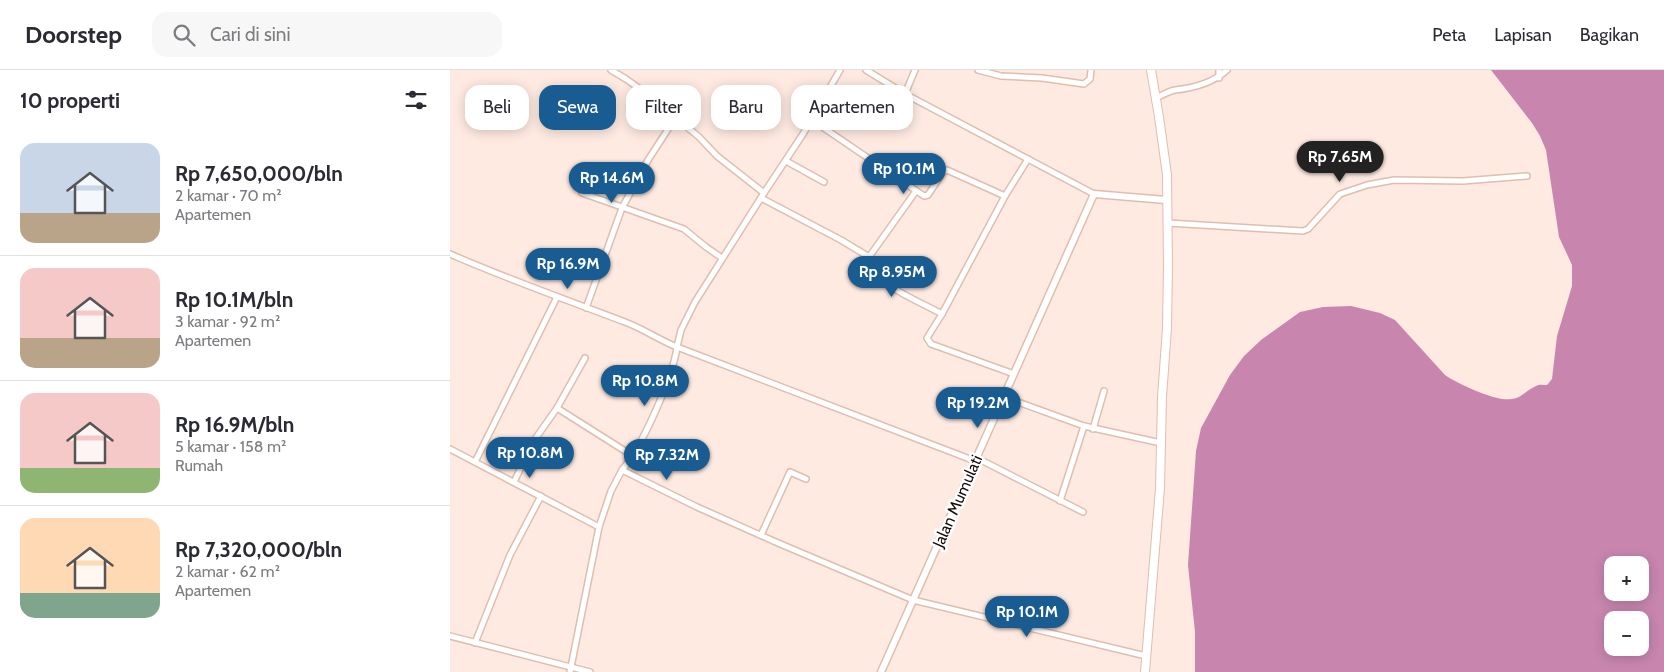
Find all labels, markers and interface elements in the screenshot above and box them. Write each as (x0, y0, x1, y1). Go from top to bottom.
search box (152, 12, 502, 57)
text: Doorstep (25, 20, 122, 49)
icon: search (170, 21, 198, 49)
text: Cari di sini (210, 23, 290, 46)
text: Peta (1432, 24, 1466, 46)
text: Lapisan (1494, 24, 1552, 46)
text: Bagikan (1580, 24, 1639, 46)
chip: Beli (465, 85, 529, 130)
chip: Sewa (539, 85, 616, 130)
chip: Filter (626, 85, 701, 130)
chip: Baru (711, 85, 781, 130)
chip: Apartemen (791, 85, 913, 130)
icon: filters (402, 86, 430, 114)
text: 10 properti (20, 88, 120, 113)
pin: Rp 7.65M (1288, 140, 1392, 183)
text: Rp 7.65M (1308, 147, 1372, 166)
pin: Rp 10.1M (852, 152, 956, 195)
text: Rp 10.1M (873, 159, 935, 178)
text: Rp 7,650,000/bln (175, 161, 343, 186)
pin: Rp 14.6M (560, 162, 664, 204)
icon: home (60, 163, 120, 223)
text: Rp 14.6M (580, 168, 644, 187)
text: 2 kamar · 70 m² (175, 186, 282, 205)
text: Apartemen (175, 205, 251, 224)
pin: Rp 16.9M (516, 248, 620, 290)
text: Rp 16.9M (536, 254, 600, 273)
pin: Rp 8.95M (840, 256, 944, 298)
text: Rp 8.95M (859, 262, 925, 281)
text: Rp 10.1M/bln (175, 287, 293, 312)
icon: home (60, 288, 120, 348)
text: 3 kamar · 92 m² (175, 312, 280, 331)
text: Apartemen (175, 331, 251, 350)
pin: Rp 10.8M (593, 364, 697, 407)
text: Rp 10.8M (612, 371, 678, 390)
pin: Rp 19.2M (926, 386, 1030, 429)
text: Rp 19.2M (947, 393, 1009, 412)
text: Rp 16.9M/bln (175, 412, 294, 437)
icon: home (60, 413, 120, 473)
pin: Rp 10.8M (478, 436, 582, 479)
text: 5 kamar · 158 m² (175, 437, 286, 456)
pin: Rp 7.32M (615, 438, 719, 481)
text: Rp 10.8M (497, 443, 563, 462)
text: Rp 7.32M (635, 445, 699, 464)
street label: Jalan Mumulati (928, 452, 986, 551)
text: Rumah (175, 456, 223, 475)
text: Rp 7,320,000/bln (175, 537, 342, 562)
icon: home (60, 538, 120, 598)
map controls (1604, 556, 1649, 656)
button: + (1604, 556, 1649, 601)
text: 2 kamar · 62 m² (175, 562, 280, 581)
text: Apartemen (175, 581, 251, 600)
pin: Rp 10.1M (975, 596, 1079, 638)
text: Rp 10.1M (996, 602, 1058, 621)
button: − (1604, 611, 1649, 656)

